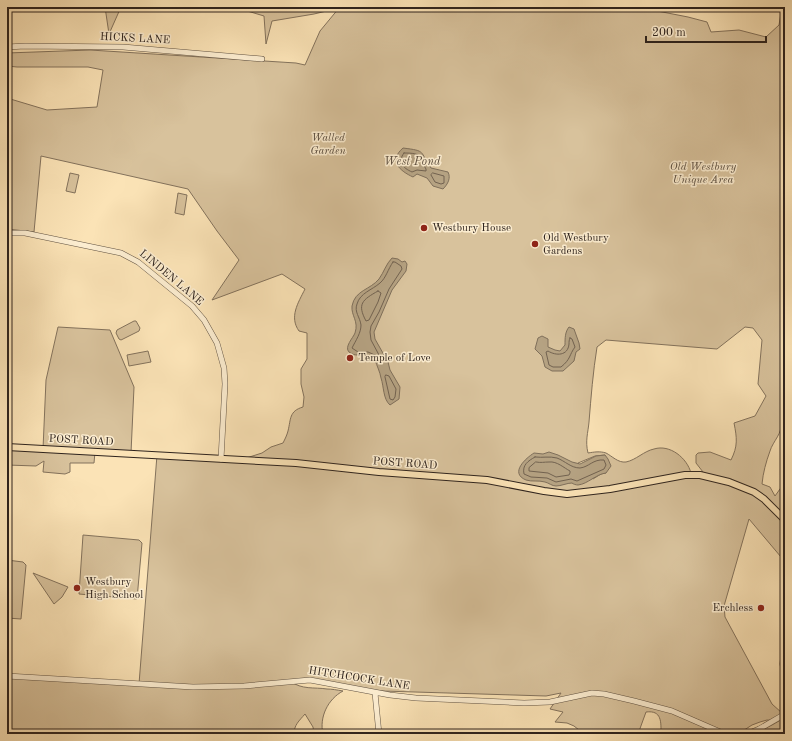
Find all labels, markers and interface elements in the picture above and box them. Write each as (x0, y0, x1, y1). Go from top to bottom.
scale bar (646, 18, 766, 44)
text: 200 m (652, 27, 686, 39)
street label: HICKS LANE (100, 32, 170, 46)
park label: Walled Garden (310, 133, 346, 157)
water label: West Pond (384, 156, 441, 168)
park label: Old Westbury Unique Area (670, 162, 737, 186)
marker: Westbury House (419, 223, 429, 233)
place label: Westbury House (432, 223, 511, 234)
place label: Old Westbury Gardens (543, 233, 609, 257)
marker: Old Westbury Gardens (530, 239, 540, 249)
street label: LINDEN LANE (137, 248, 205, 308)
marker: Temple of Love (345, 353, 355, 363)
place label: Temple of Love (358, 353, 431, 364)
street label: POST ROAD (48, 434, 114, 448)
street label: POST ROAD (372, 456, 438, 472)
place label: Westbury High School (85, 577, 143, 601)
marker: Westbury High School (72, 583, 82, 593)
place label: Erchless (713, 603, 753, 614)
marker: Erchless (756, 603, 766, 613)
street label: HITCHCOCK LANE (307, 666, 411, 692)

